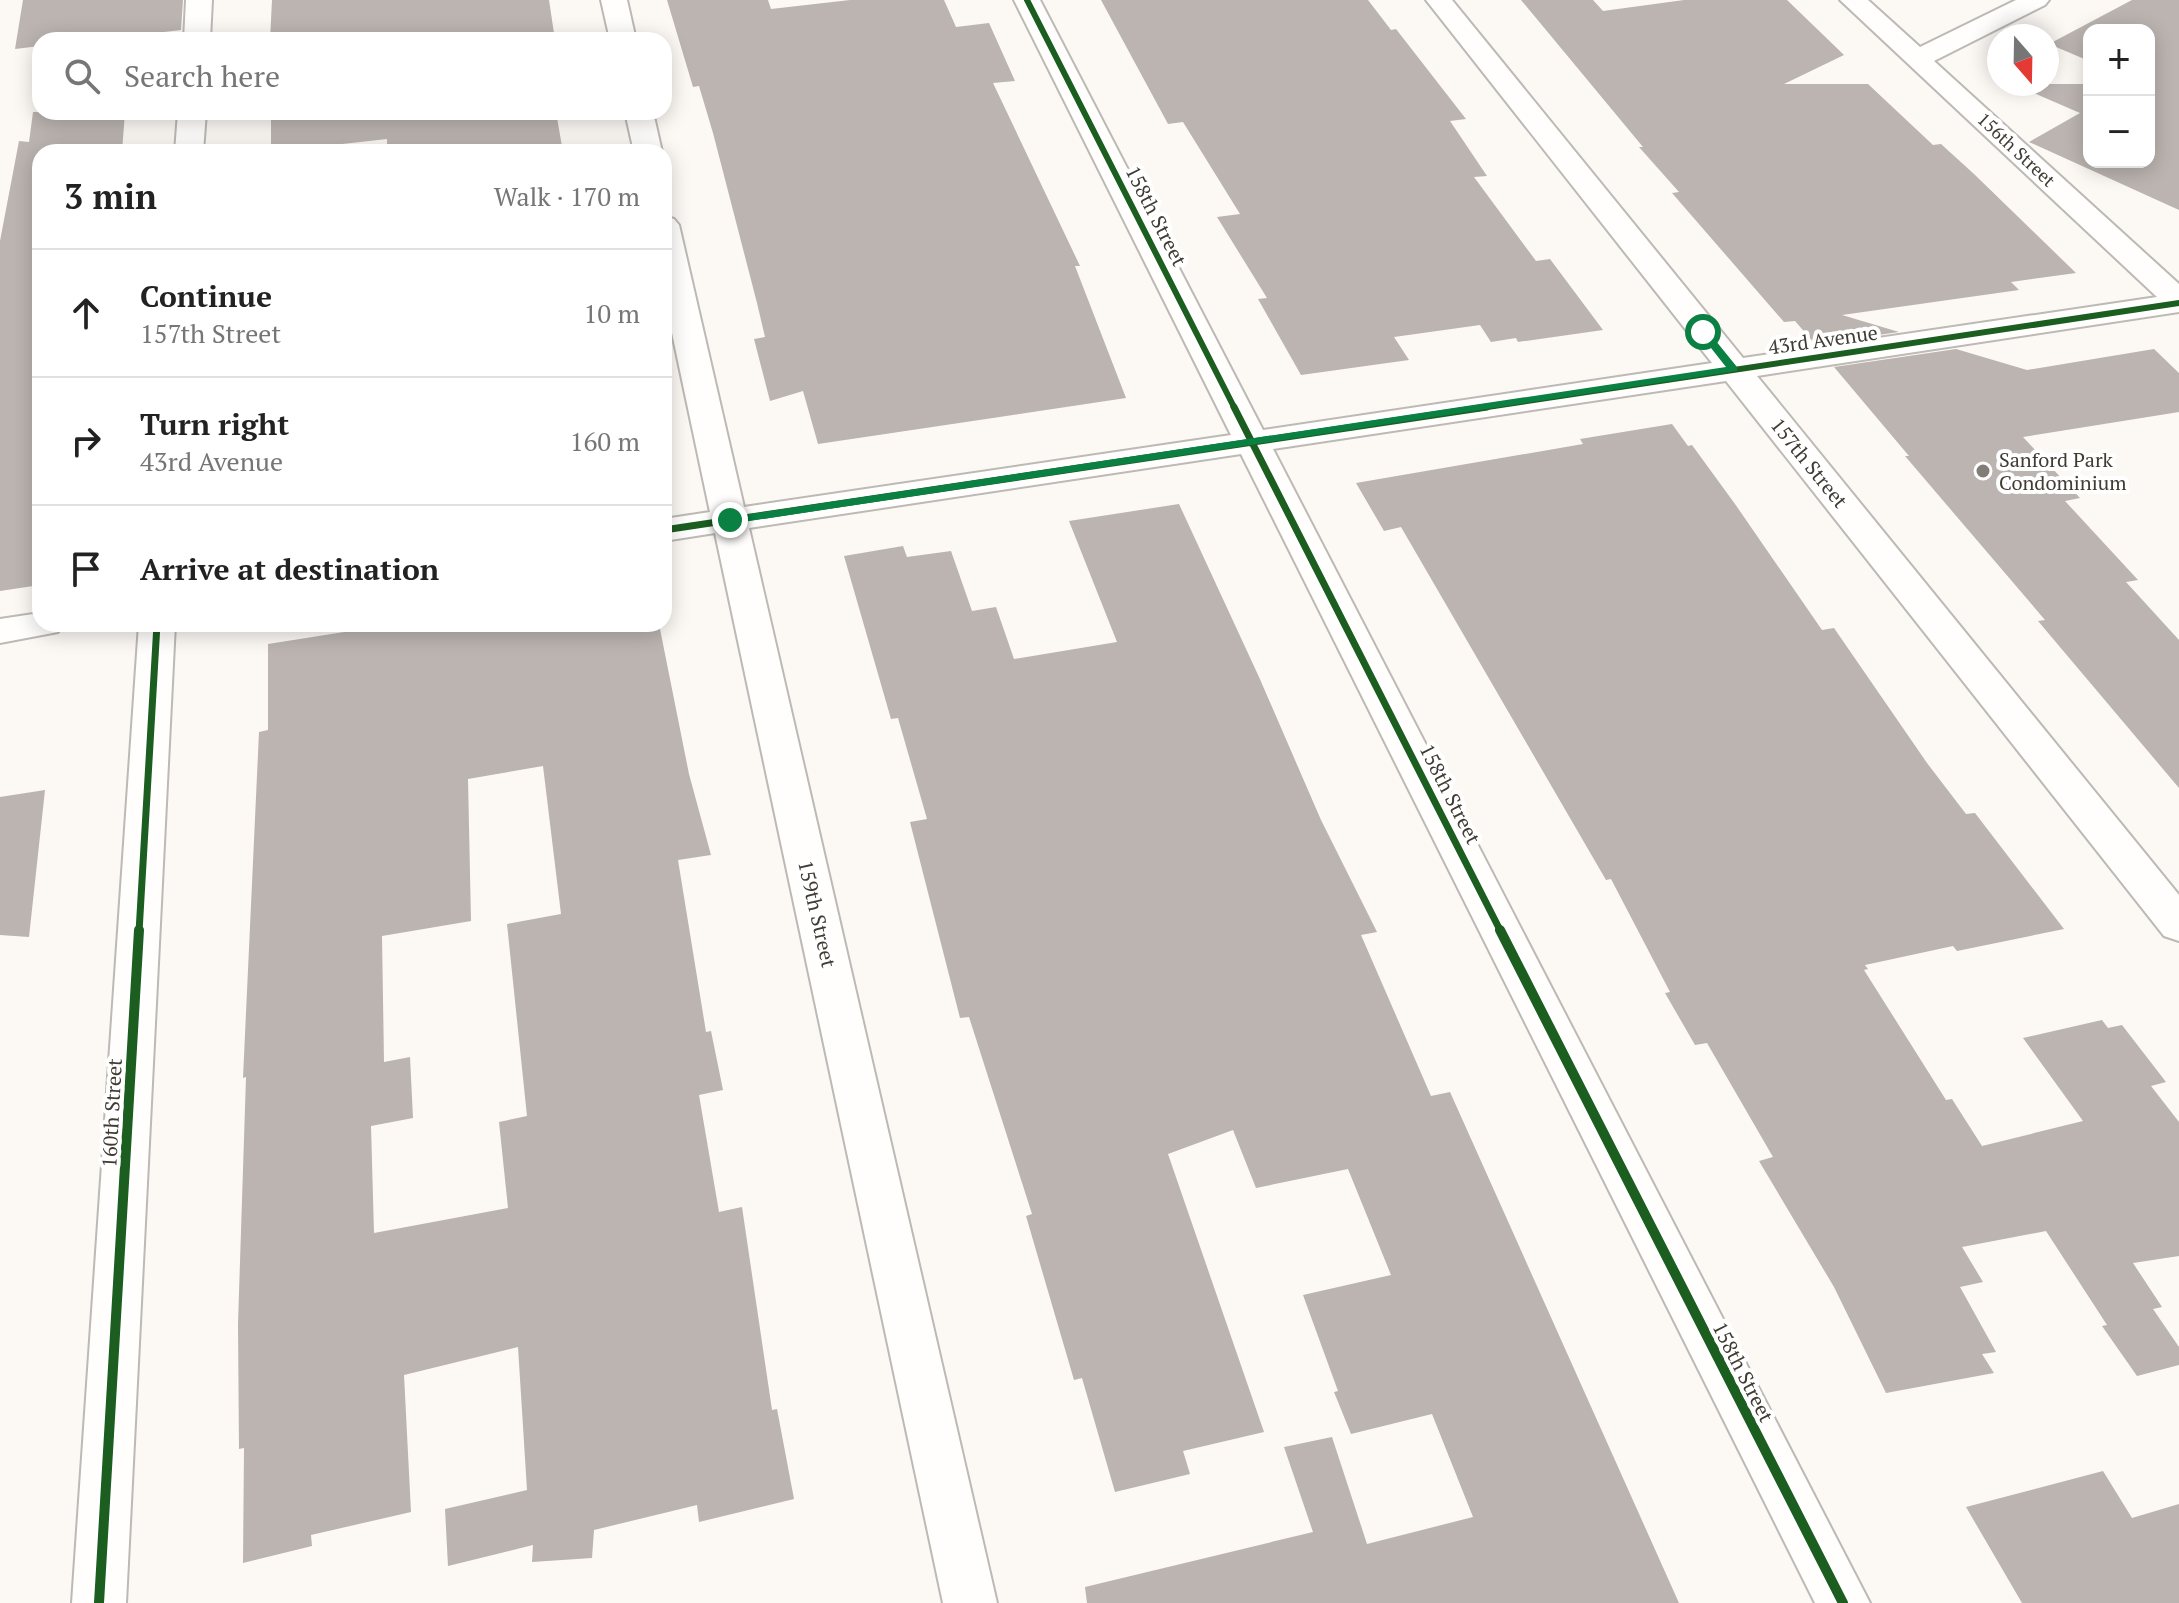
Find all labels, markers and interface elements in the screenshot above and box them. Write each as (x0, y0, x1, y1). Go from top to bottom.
north arrow (1987, 24, 2059, 96)
map controls (2083, 24, 2155, 168)
button: + (2083, 24, 2155, 96)
search box (32, 32, 672, 120)
icon: search (60, 54, 104, 98)
text: Search here (124, 56, 280, 96)
button: − (2083, 96, 2155, 168)
street label: 156th Street (1973, 107, 2061, 192)
street label: 158th Street (1120, 161, 1194, 271)
text: 3 min (64, 174, 157, 219)
text: Walk · 170 m (494, 179, 640, 213)
text: Continue (140, 276, 272, 316)
icon: ahead (64, 291, 108, 335)
text: 10 m (584, 296, 640, 330)
route start (1685, 314, 1721, 350)
text: 157th Street (140, 316, 281, 350)
street label: 43rd Avenue (1767, 318, 1879, 361)
text: Turn right (140, 404, 289, 444)
street label: 157th Street (1765, 412, 1854, 514)
icon: right (64, 419, 108, 463)
text: 160 m (570, 424, 640, 458)
text: 43rd Avenue (140, 444, 283, 478)
place label: Sanford Park Condominium (1999, 446, 2126, 496)
marker: Sanford Park Condominium (1974, 462, 1992, 480)
route end (712, 502, 748, 538)
icon: arrive (64, 547, 108, 591)
text: Arrive at destination (140, 549, 439, 589)
street label: 158th Street (1414, 739, 1488, 849)
street label: 159th Street (792, 858, 843, 971)
street label: 160th Street (95, 1057, 128, 1168)
street label: 158th Street (1707, 1317, 1781, 1427)

